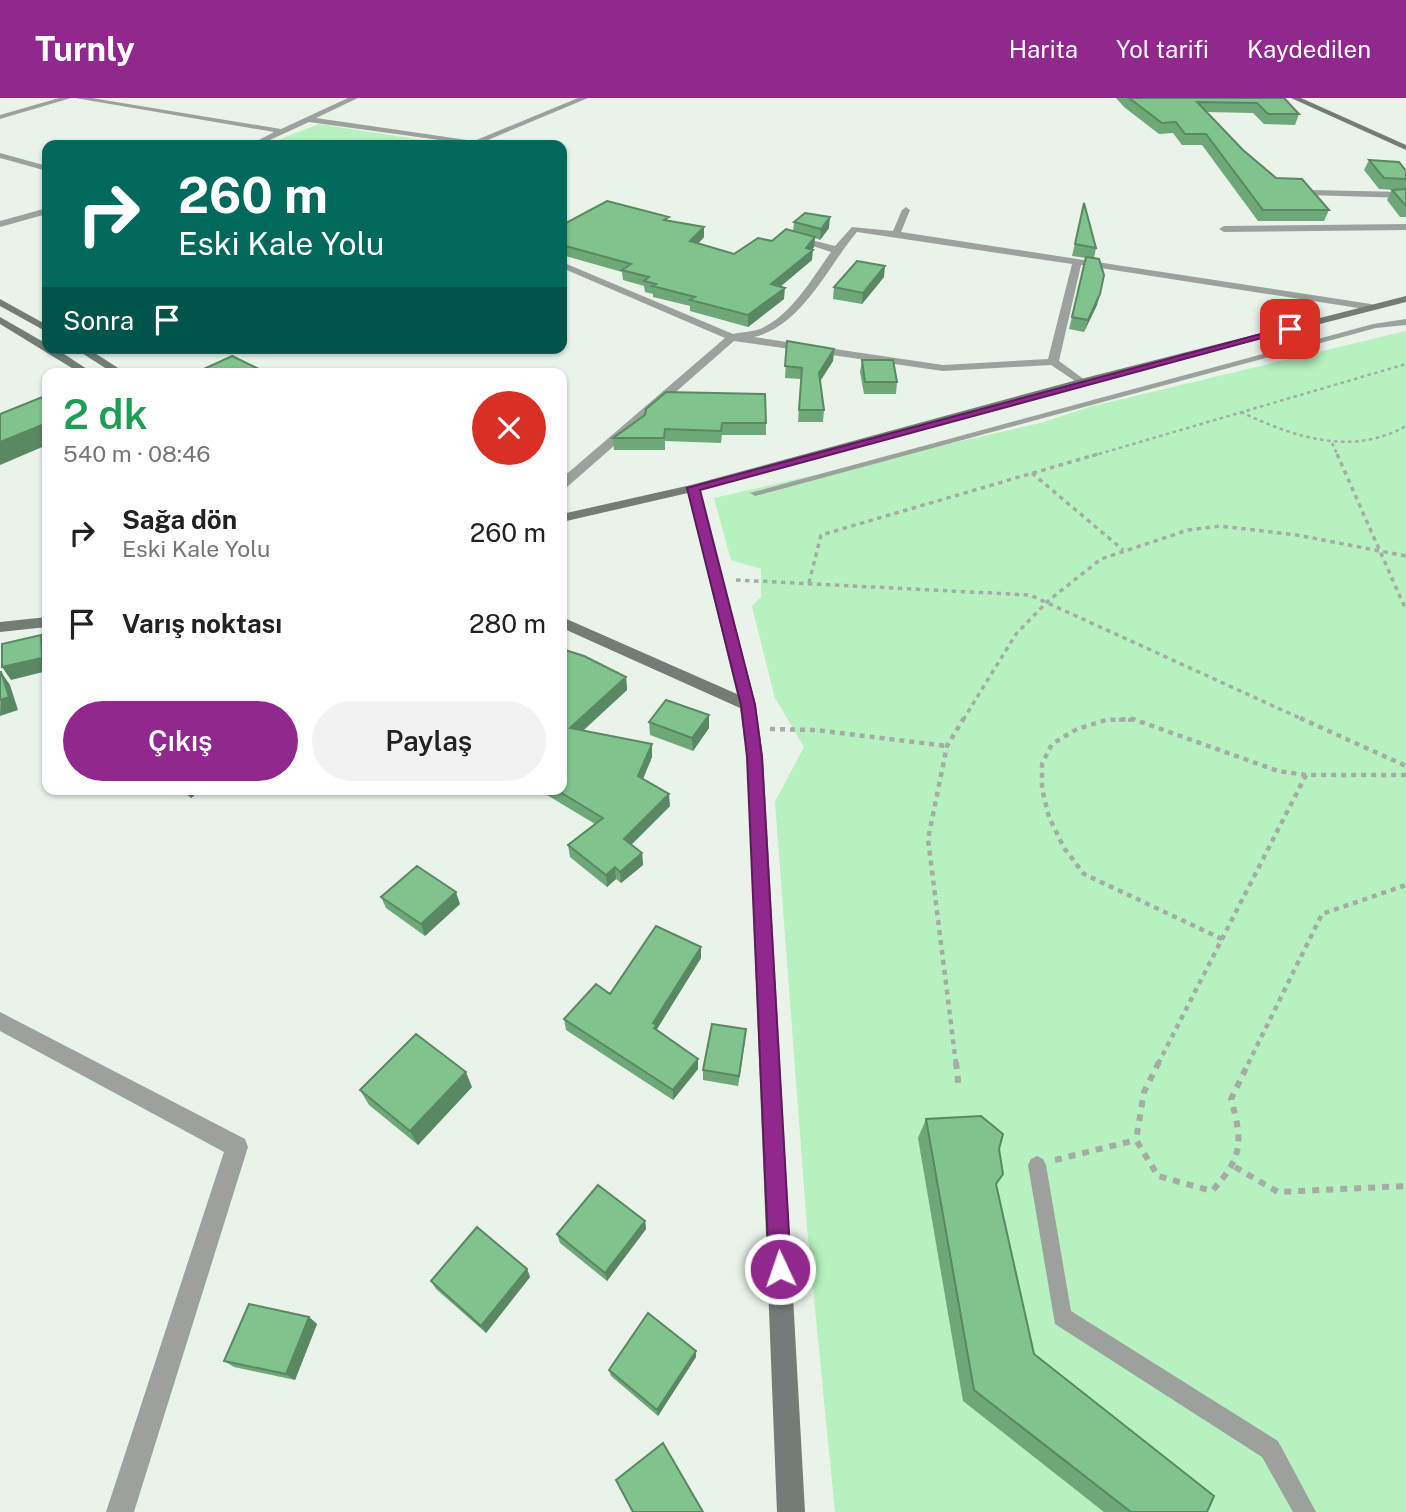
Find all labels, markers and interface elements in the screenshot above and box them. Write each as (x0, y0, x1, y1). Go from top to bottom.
text: Turnly (35, 30, 135, 68)
text: Harita (1009, 35, 1078, 63)
text: Yol tarifi (1116, 35, 1209, 63)
text: Kaydedilen (1247, 35, 1371, 63)
text: 260 m (178, 166, 328, 224)
icon: right (63, 168, 154, 259)
text: Eski Kale Yolu (178, 225, 384, 262)
pin (1260, 299, 1320, 359)
icon: arrive (148, 301, 186, 339)
text: Sonra (63, 305, 134, 336)
icon: arrive (1271, 310, 1309, 348)
text: 2 dk (63, 389, 148, 438)
button: close (472, 391, 546, 465)
text: 540 m · 08:46 (63, 440, 211, 467)
text: Sağa dön (122, 504, 237, 535)
icon: right (63, 514, 101, 552)
text: 260 m (470, 517, 546, 548)
text: Eski Kale Yolu (122, 535, 270, 562)
icon: arrive (63, 605, 101, 643)
text: Varış noktası (122, 608, 282, 639)
text: 280 m (469, 608, 546, 639)
button: Çıkış (63, 701, 298, 781)
button: Paylaş (312, 701, 546, 781)
position arrow (743, 1232, 817, 1306)

